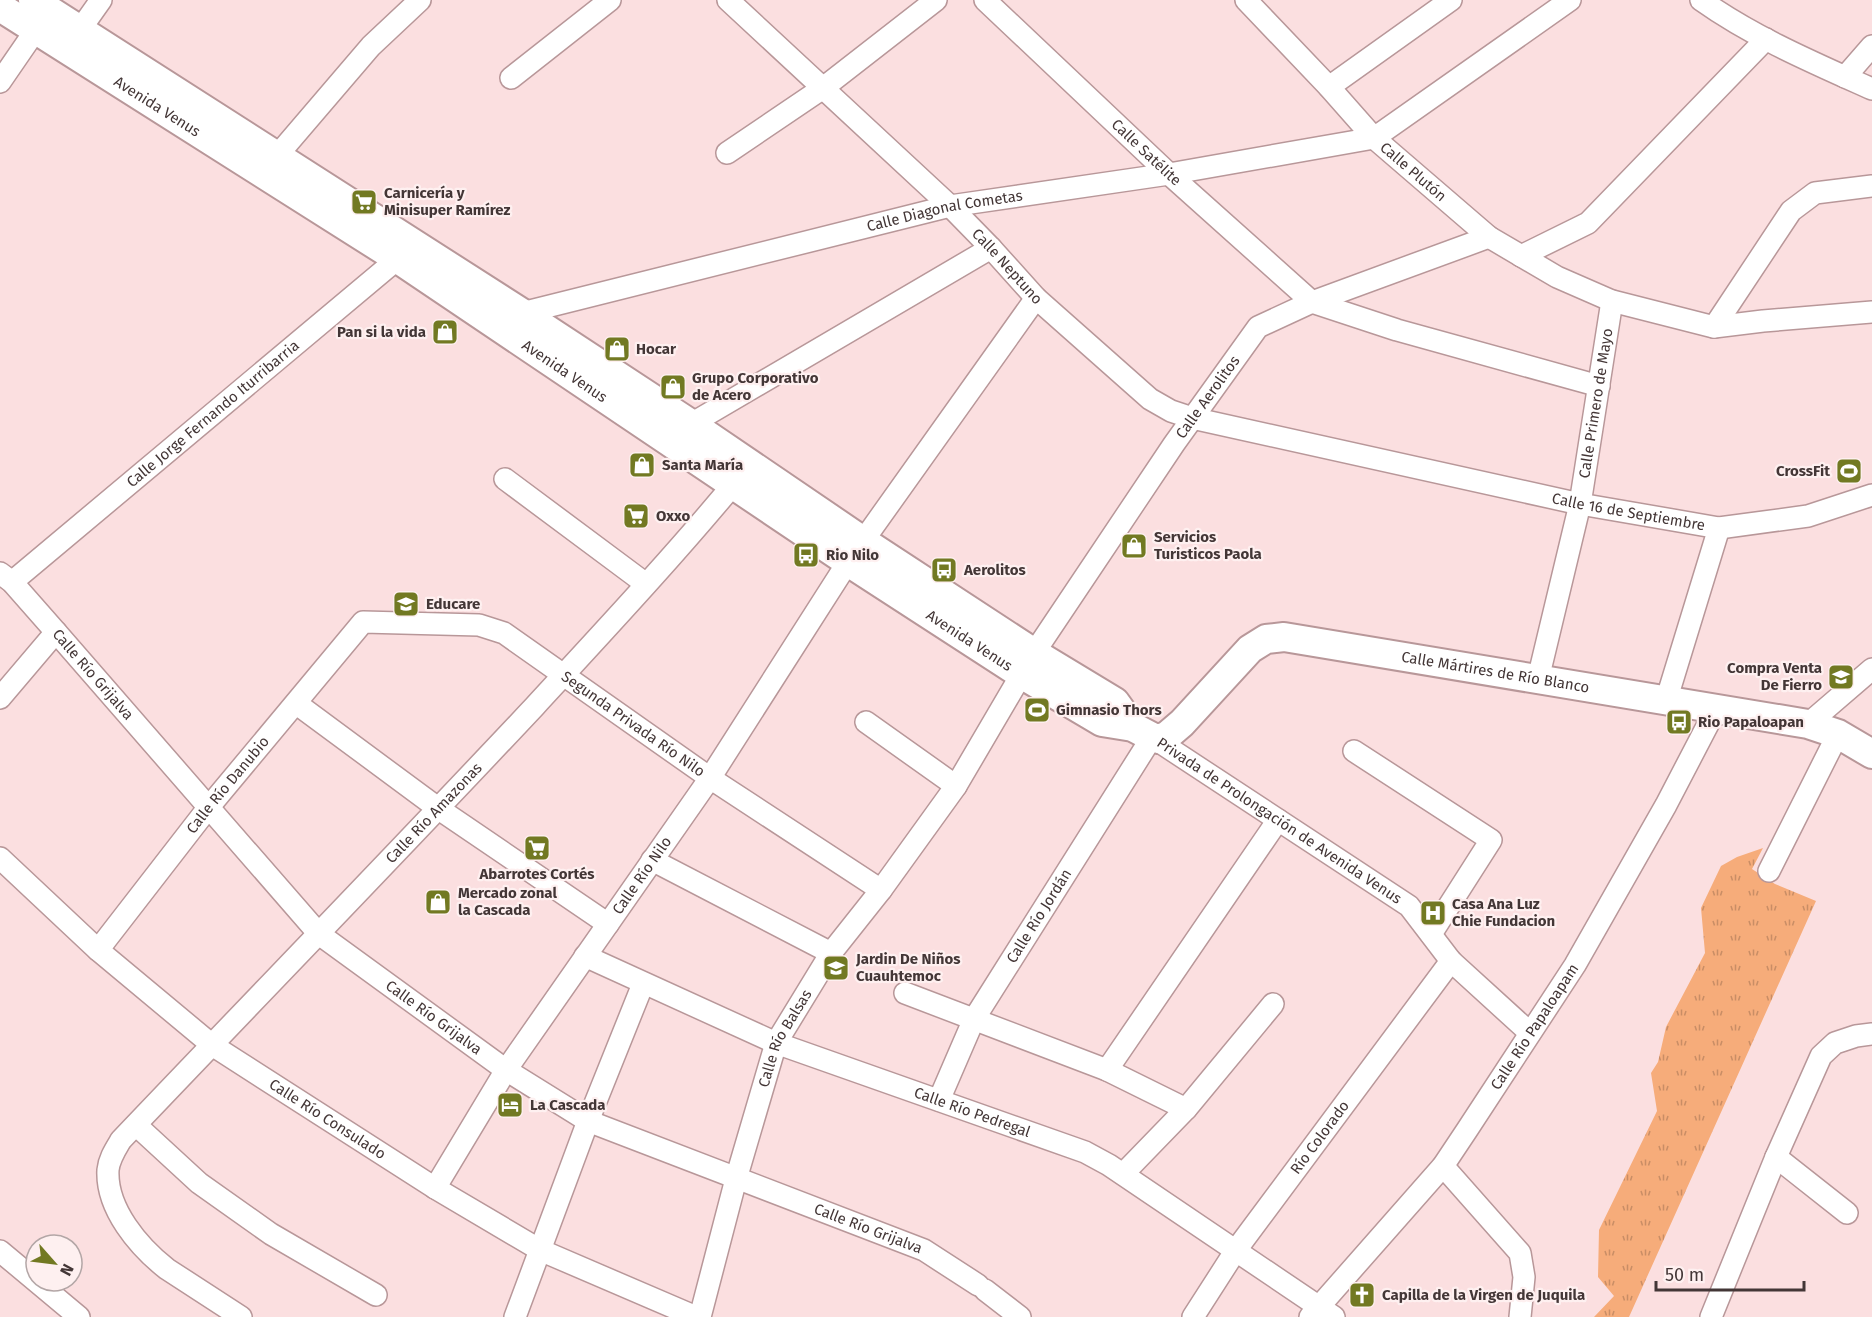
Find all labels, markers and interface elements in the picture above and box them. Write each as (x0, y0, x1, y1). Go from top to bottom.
street label: Avenida Venus (111, 72, 204, 141)
street label: Calle Satélite (1108, 115, 1185, 190)
street label: Calle Plutón (1376, 138, 1450, 205)
place label: Carnicería y Minisuper Ramírez (384, 184, 510, 219)
street label: Calle Diagonal Cometas (865, 186, 1024, 235)
supermarket icon: Carnicería y Minisuper Ramírez (349, 187, 379, 217)
street label: Calle Neptuno (968, 225, 1046, 308)
shop icon: Pan si la vida (430, 317, 460, 347)
place label: Pan si la vida (337, 323, 426, 341)
street label: Calle Primero de Mayo (1575, 327, 1617, 480)
shop icon: Hocar (602, 334, 632, 364)
street label: Calle Jorge Fernando Iturribarria (123, 336, 303, 491)
street label: Avenida Venus (519, 336, 611, 406)
place label: Hocar (636, 340, 677, 358)
street label: Calle Aerolitos (1172, 352, 1243, 442)
place label: Grupo Corporativo de Acero (692, 369, 819, 404)
shop icon: Grupo Corporativo de Acero (658, 372, 688, 402)
shop icon: Santa María (627, 450, 657, 480)
place label: Santa María (662, 456, 743, 474)
sports icon: CrossFit (1834, 456, 1864, 486)
place label: CrossFit (1776, 462, 1830, 480)
street label: Calle 16 de Septiembre (1550, 489, 1706, 534)
supermarket icon: Oxxo (621, 501, 651, 531)
place label: Oxxo (656, 507, 690, 525)
place label: Servicios Turisticos Paola (1154, 528, 1262, 563)
shop icon: Servicios Turisticos Paola (1119, 531, 1149, 561)
bus stop icon: Rio Nilo (791, 540, 821, 570)
place label: Rio Nilo (826, 546, 879, 564)
bus stop icon: Aerolitos (929, 555, 959, 585)
place label: Aerolitos (963, 561, 1026, 579)
school or university icon: Educare (391, 589, 421, 619)
place label: Educare (426, 595, 480, 613)
street label: Avenida Venus (923, 606, 1016, 675)
street label: Calle Río Grijalva (49, 625, 137, 724)
street label: Calle Mártires de Río Blanco (1400, 648, 1591, 697)
place label: Compra Venta De Fierro (1727, 659, 1822, 694)
school or university icon: Compra Venta De Fierro (1826, 662, 1856, 692)
street label: Segunda Privada Río Nilo (558, 667, 708, 781)
sports icon: Gimnasio Thors (1022, 695, 1052, 725)
place label: Gimnasio Thors (1056, 701, 1162, 719)
bus stop icon: Rio Papaloapan (1664, 707, 1694, 737)
place label: Rio Papaloapan (1698, 713, 1804, 731)
street label: Calle Río Danubio (183, 733, 273, 837)
street label: Privada de Prolongación de Avenida Venus (1153, 734, 1405, 908)
street label: Calle Río Amazonas (382, 759, 486, 867)
supermarket icon: Abarrotes Cortés (522, 833, 552, 863)
street label: Calle Río Nilo (609, 833, 675, 918)
place label: Abarrotes Cortés (479, 865, 594, 883)
street label: Calle Río Jordán (1003, 866, 1075, 966)
place label: Mercado zonal la Cascada (458, 884, 557, 919)
shop icon: Mercado zonal la Cascada (423, 887, 453, 917)
place label: Casa Ana Luz Chie Fundacion (1452, 895, 1555, 930)
hospital icon: Casa Ana Luz Chie Fundacion (1418, 898, 1448, 928)
place label: Jardin De Niños Cuauhtemoc (855, 950, 960, 985)
school or university icon: Jardin De Niños Cuauhtemoc (821, 953, 851, 983)
street label: Calle Río Papaloapam (1487, 960, 1582, 1093)
street label: Calle Río Grijalva (382, 977, 485, 1058)
street label: Calle Río Balsas (754, 986, 815, 1089)
street label: Calle Río Consulado (266, 1075, 389, 1163)
street label: Calle Río Pedregal (912, 1083, 1033, 1141)
hotel icon: La Cascada (495, 1090, 525, 1120)
place label: La Cascada (530, 1096, 606, 1114)
street label: Río Colorado (1287, 1097, 1353, 1178)
street label: Calle Río Grijalva (812, 1200, 925, 1258)
north arrow (24, 1233, 84, 1293)
scale bar (1656, 1254, 1804, 1292)
text: N (56, 1261, 78, 1279)
text: 50 m (1665, 1264, 1704, 1286)
church icon: Capilla de la Virgen de Juquila (1347, 1280, 1377, 1310)
place label: Capilla de la Virgen de Juquila (1382, 1286, 1585, 1304)

